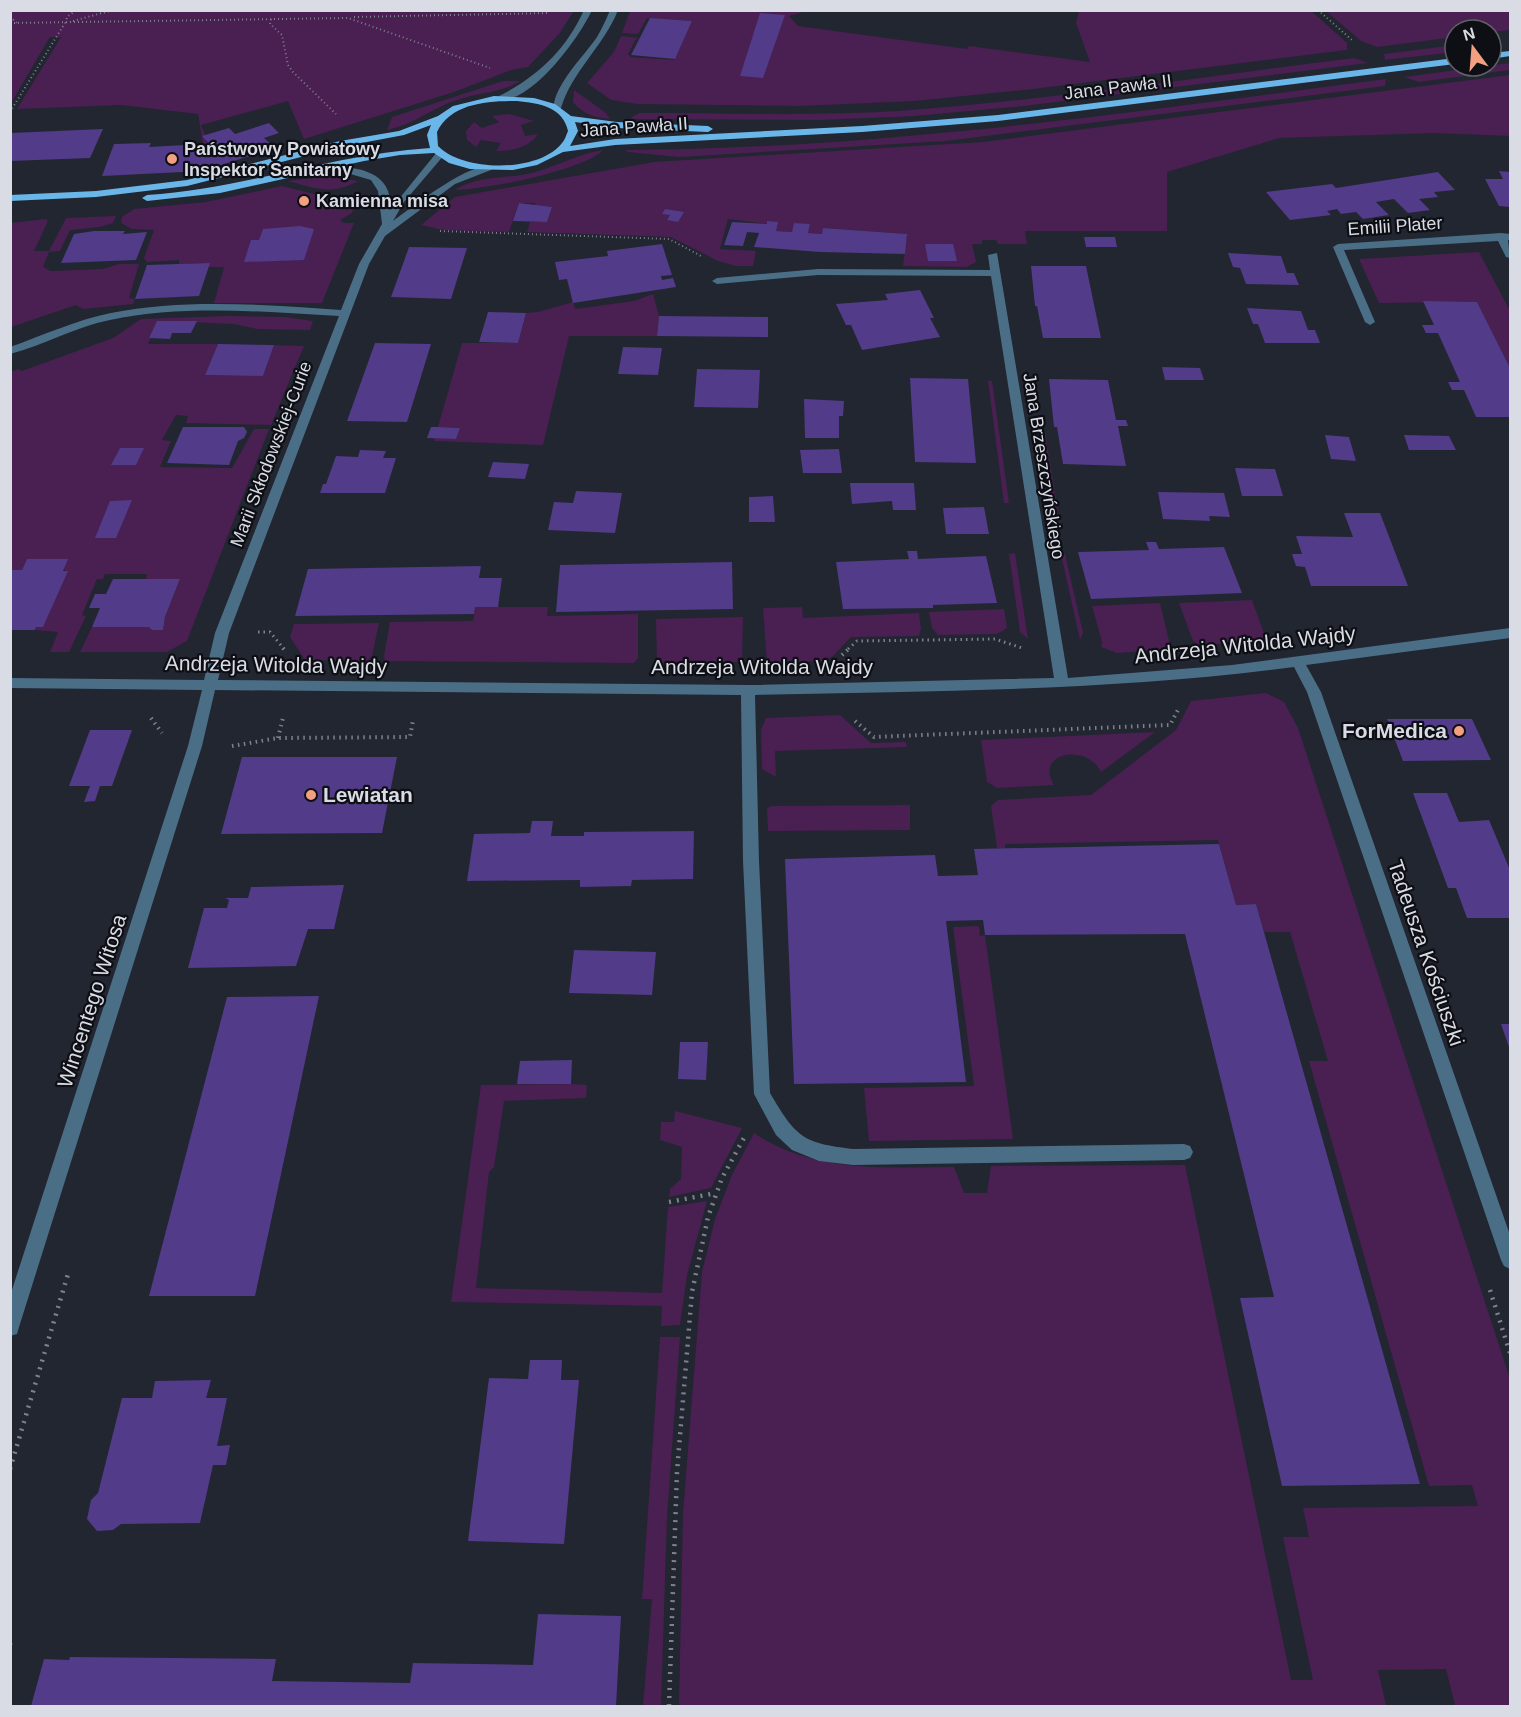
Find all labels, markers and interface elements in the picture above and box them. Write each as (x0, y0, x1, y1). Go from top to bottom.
north arrow (1443, 18, 1503, 78)
text: N (1461, 24, 1477, 44)
street label: Jana Pawła II (1063, 70, 1173, 104)
street label: Jana Pawła II (579, 113, 689, 141)
place label: Państwowy Powiatowy Inspektor Sanitarny (184, 139, 380, 180)
marker: Państwowy Powiatowy Inspektor Sanitarny (165, 152, 179, 166)
place label: Kamienna misa (316, 191, 449, 211)
marker: Kamienna misa (297, 194, 311, 208)
street label: Emilii Plater (1347, 213, 1443, 239)
street label: Marii Skłodowskiej-Curie (226, 358, 316, 550)
street label: Jana Brzeszczyńskiego (1019, 372, 1069, 560)
street label: Andrzeja Witolda Wajdy (1133, 621, 1357, 668)
street label: Andrzeja Witolda Wajdy (165, 651, 388, 678)
street label: Andrzeja Witolda Wajdy (651, 655, 874, 678)
place label: ForMedica (1342, 719, 1447, 742)
marker: ForMedica (1452, 724, 1466, 738)
place label: Lewiatan (323, 783, 413, 806)
marker: Lewiatan (304, 788, 318, 802)
street label: Tadeusza Kościuszki (1384, 857, 1469, 1049)
street label: Wincentego Witosa (53, 911, 131, 1090)

